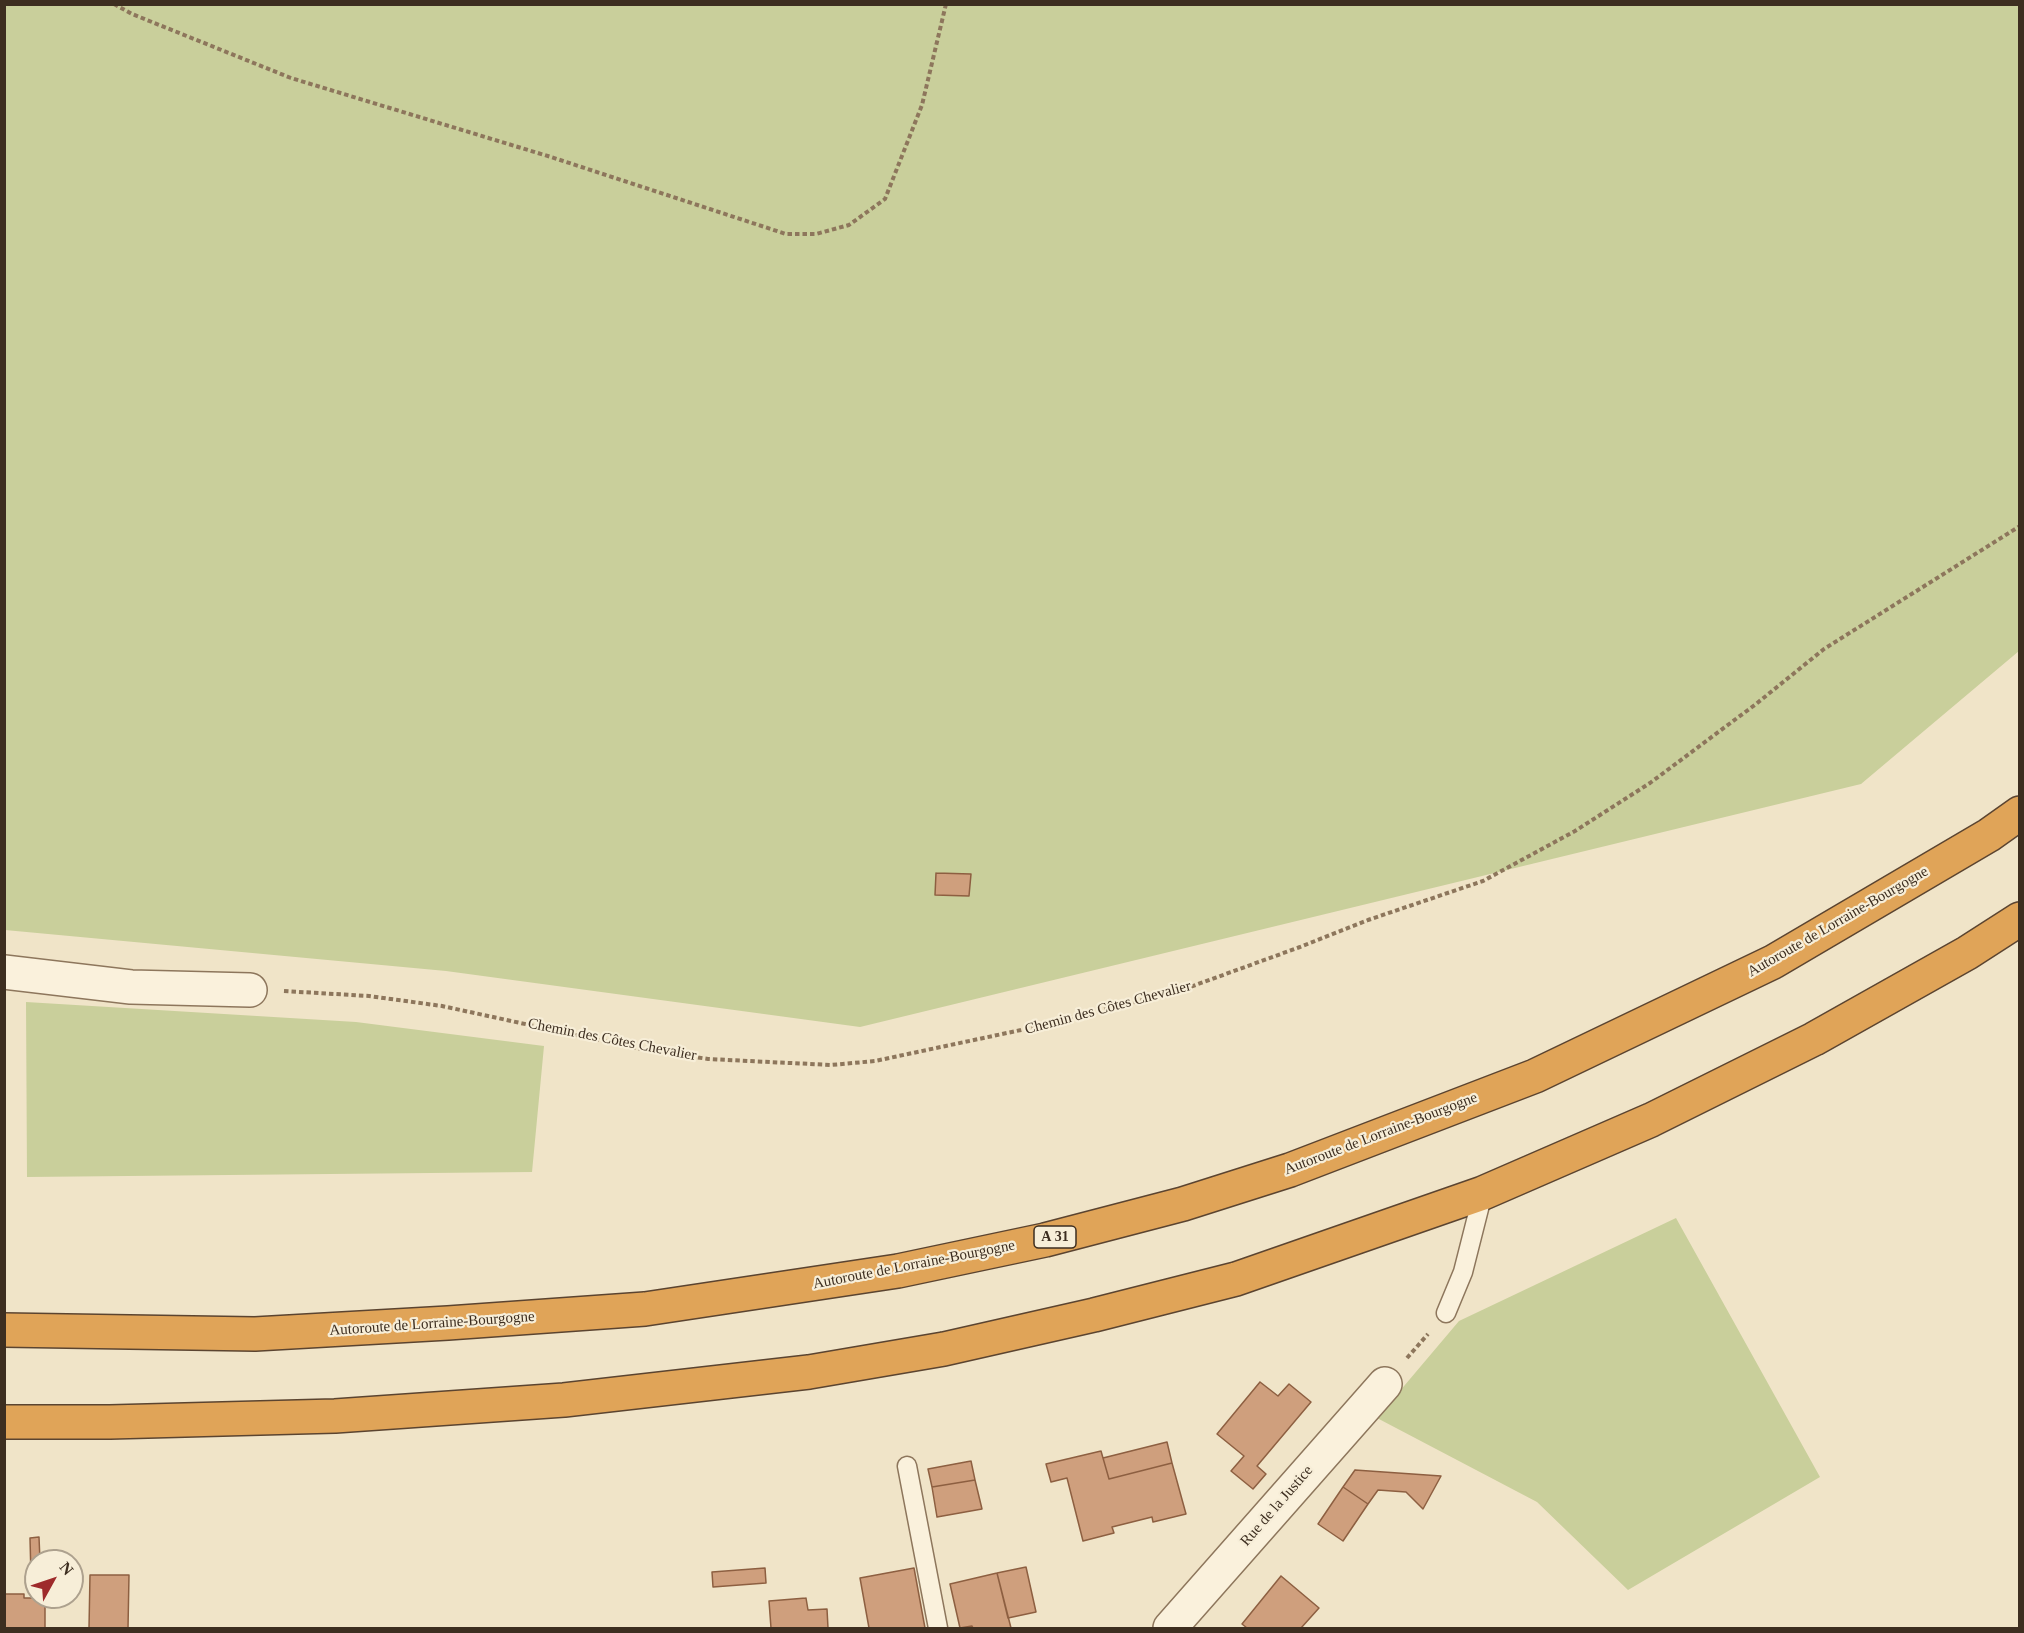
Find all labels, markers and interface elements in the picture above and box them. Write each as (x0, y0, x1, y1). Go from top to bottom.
street label: Autoroute de Lorraine-Bourgogne (1745, 863, 1931, 981)
street label: Chemin des Côtes Chevalier (1023, 977, 1193, 1039)
street label: Chemin des Côtes Chevalier (526, 1015, 698, 1065)
street label: Autoroute de Lorraine-Bourgogne (1282, 1089, 1480, 1179)
road number: A 31 (1034, 1226, 1076, 1248)
street label: Autoroute de Lorraine-Bourgogne (811, 1237, 1017, 1293)
street label: Autoroute de Lorraine-Bourgogne (329, 1308, 535, 1340)
street label: Rue de la Justice (1237, 1462, 1317, 1550)
north arrow (24, 1549, 84, 1609)
text: N (56, 1559, 77, 1578)

